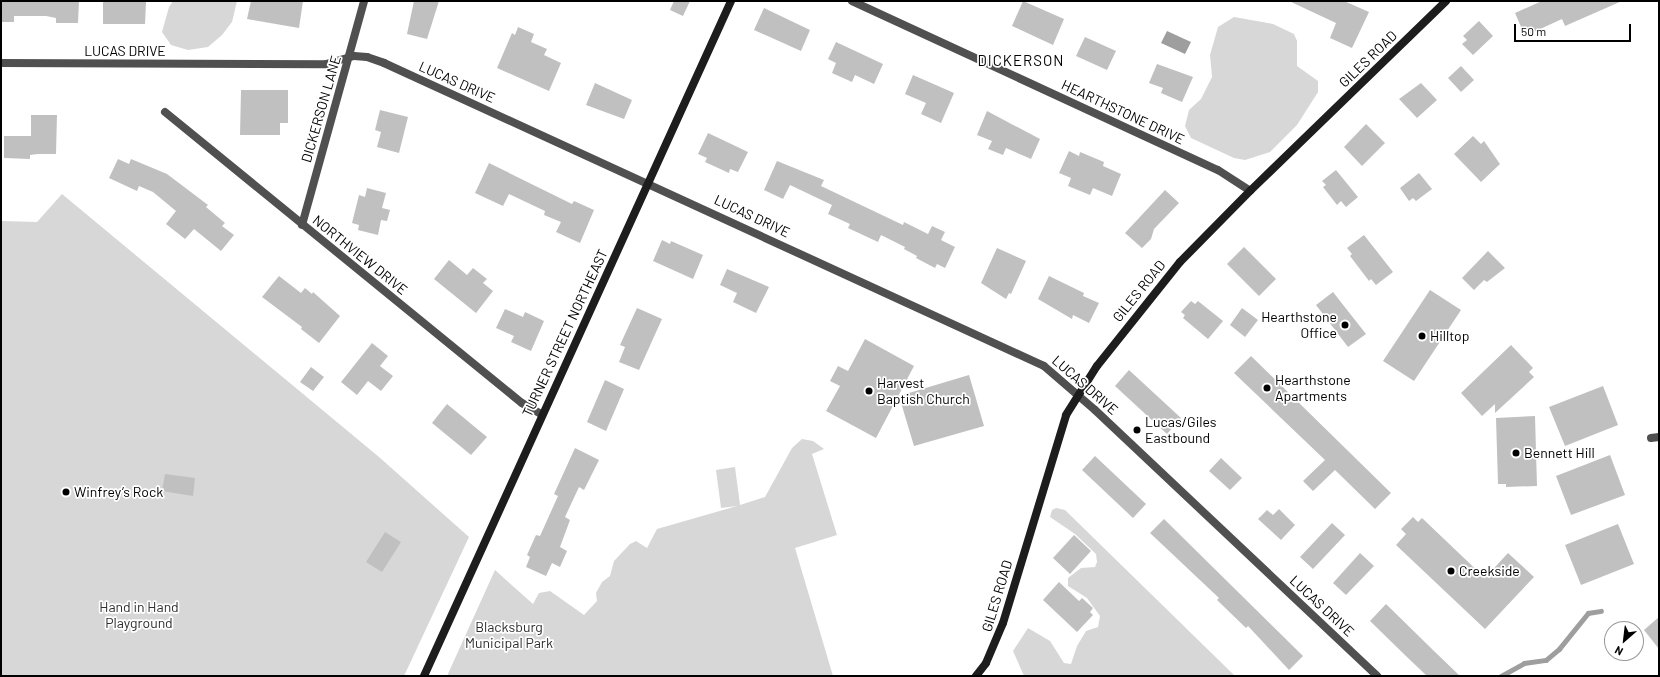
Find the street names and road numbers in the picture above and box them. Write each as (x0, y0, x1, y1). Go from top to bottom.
street label: GILES ROAD (1336, 27, 1400, 91)
street label: LUCAS DRIVE (84, 43, 166, 59)
street label: DICKERSON LANE (298, 54, 344, 164)
street label: LUCAS DRIVE (416, 58, 498, 106)
street label: HEARTHSTONE DRIVE (1059, 76, 1187, 148)
street label: LUCAS DRIVE (711, 191, 793, 241)
street label: NORTHVIEW DRIVE (309, 212, 411, 298)
street label: TURNER STREET NORTHEAST (519, 247, 611, 419)
street label: GILES ROAD (1109, 257, 1169, 325)
street label: LUCAS DRIVE (1049, 352, 1121, 418)
street label: GILES ROAD (978, 558, 1016, 634)
street label: LUCAS DRIVE (1286, 572, 1358, 640)

